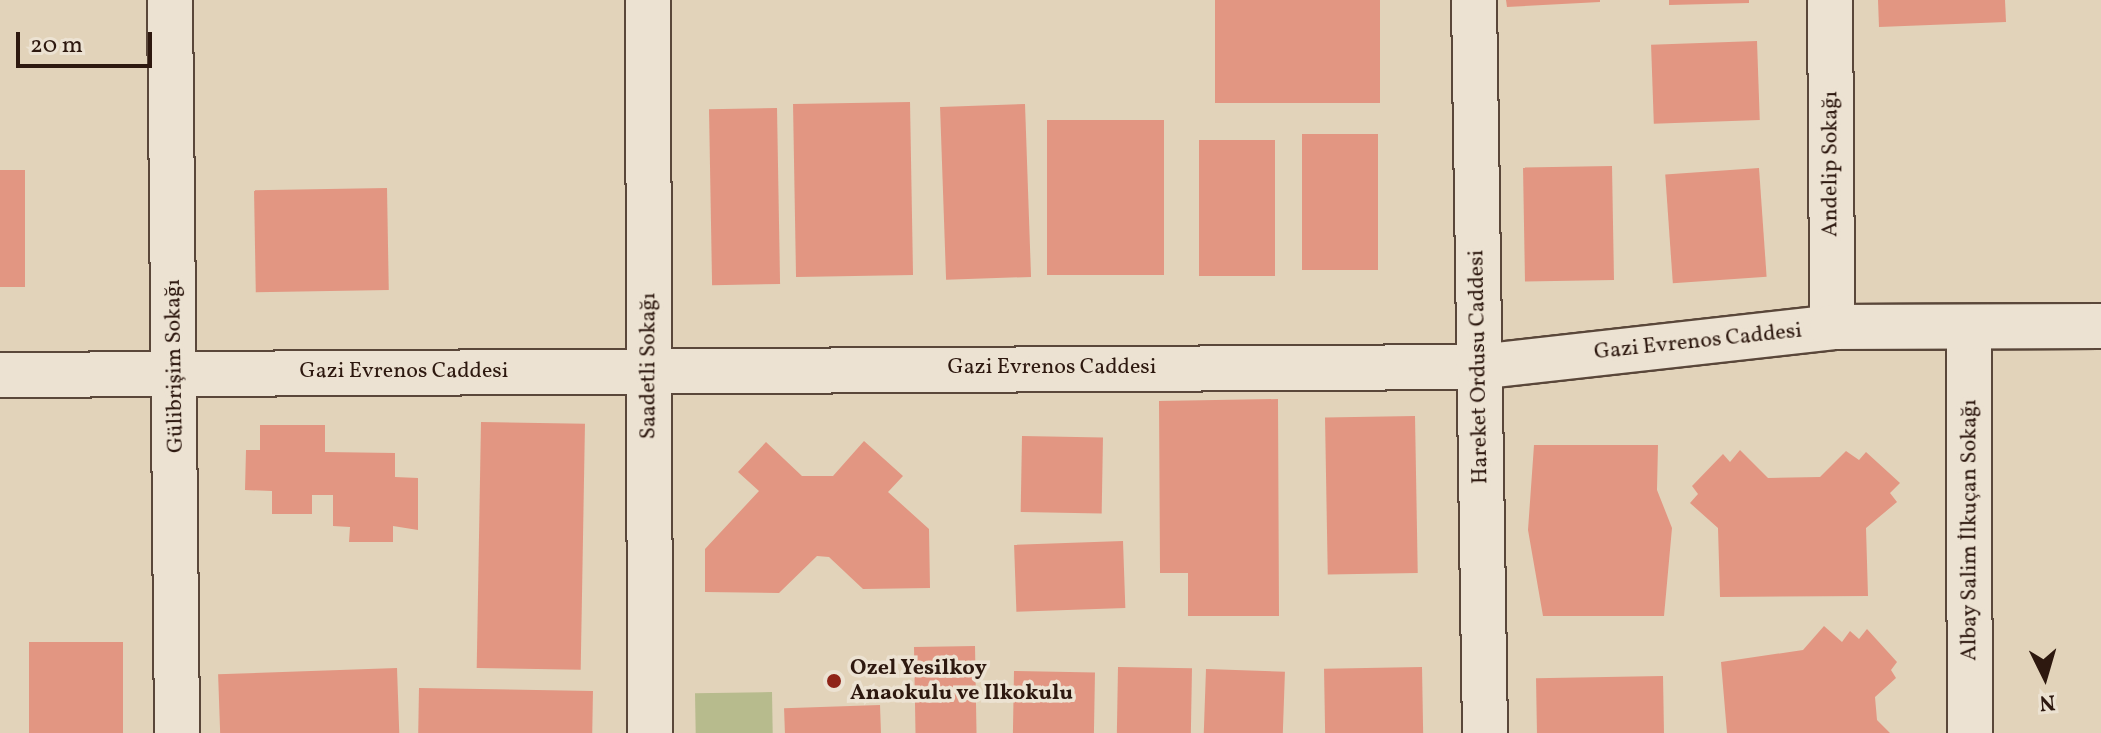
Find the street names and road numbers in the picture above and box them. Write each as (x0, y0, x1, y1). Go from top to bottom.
street label: Andelip Sokağı (1818, 91, 1844, 237)
street label: Hareket Ordusu Caddesi (1464, 250, 1494, 484)
street label: Gülibrişim Sokağı (160, 279, 190, 453)
street label: Saadetli Sokağı (636, 293, 662, 439)
street label: Gazi Evrenos Caddesi (1593, 318, 1803, 366)
street label: Gazi Evrenos Caddesi (948, 355, 1156, 381)
street label: Gazi Evrenos Caddesi (300, 359, 508, 385)
street label: Albay Salim İlkuçan Sokağı (1957, 399, 1983, 661)

